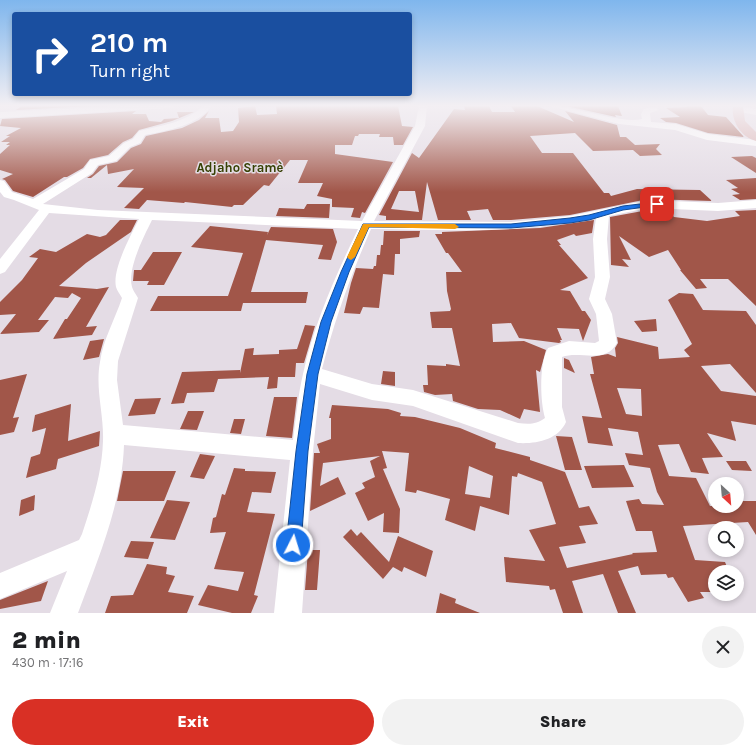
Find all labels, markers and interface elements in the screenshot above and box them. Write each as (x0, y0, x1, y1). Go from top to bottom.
text: 210 m (90, 26, 168, 59)
icon: right (24, 28, 76, 80)
text: Turn right (90, 60, 170, 82)
district label: Adjaho Sramè (196, 160, 284, 175)
pin (640, 187, 674, 221)
icon: arrive (646, 193, 668, 215)
north arrow (708, 477, 744, 513)
map controls (708, 477, 744, 601)
button: search (708, 521, 744, 557)
position arrow (272, 524, 314, 566)
button: layers (708, 565, 744, 601)
text: 2 min (12, 626, 81, 654)
button: close (702, 626, 744, 668)
text: 430 m · 17:16 (12, 655, 84, 670)
button: Exit (12, 699, 374, 745)
button: Share (382, 699, 744, 745)

